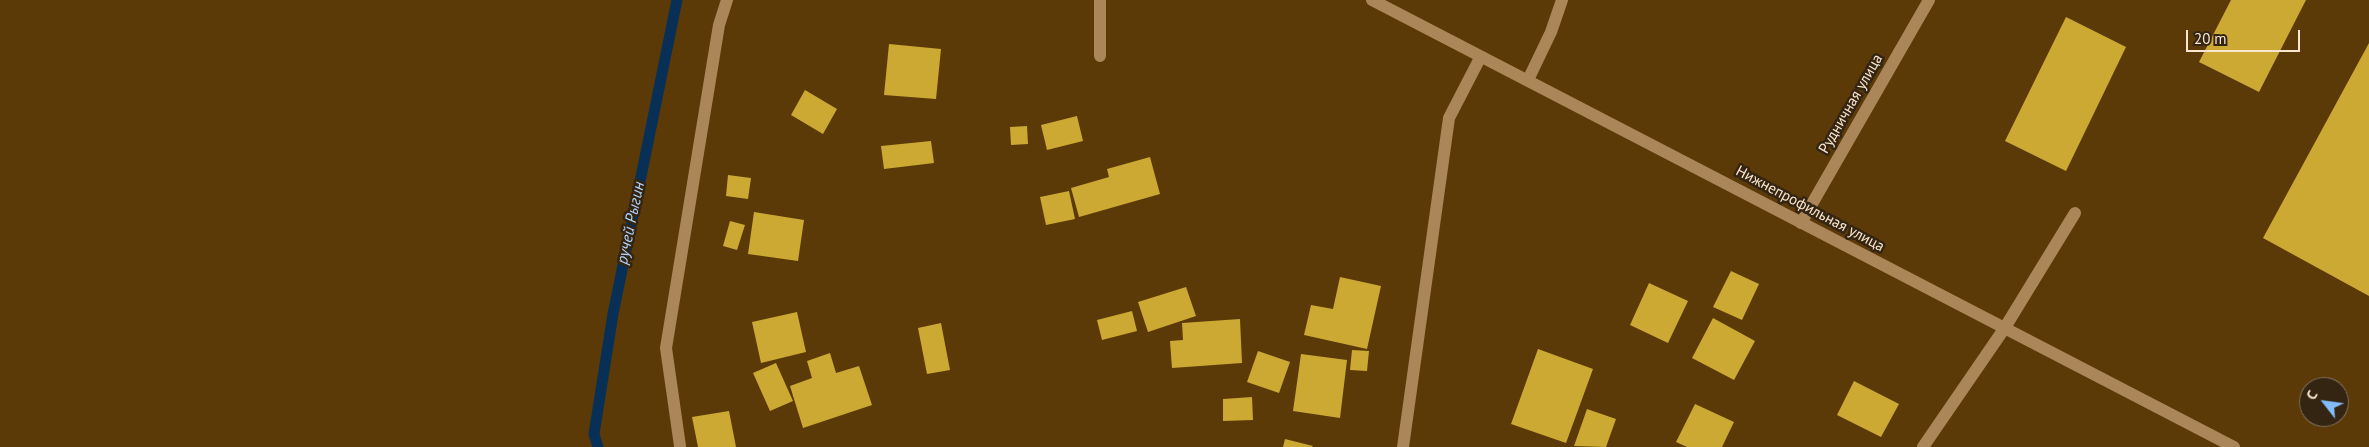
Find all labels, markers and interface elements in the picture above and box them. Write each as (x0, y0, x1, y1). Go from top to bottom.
scale bar (2189, 20, 2303, 52)
text: 20 m (2194, 29, 2227, 48)
street label: Рудничная улица (1815, 51, 1887, 157)
street label: Нижнепрофильная улица (1733, 162, 1887, 256)
water label: ручей Рыгин (613, 180, 649, 266)
north arrow (2299, 377, 2349, 427)
text: С (2302, 387, 2322, 403)

